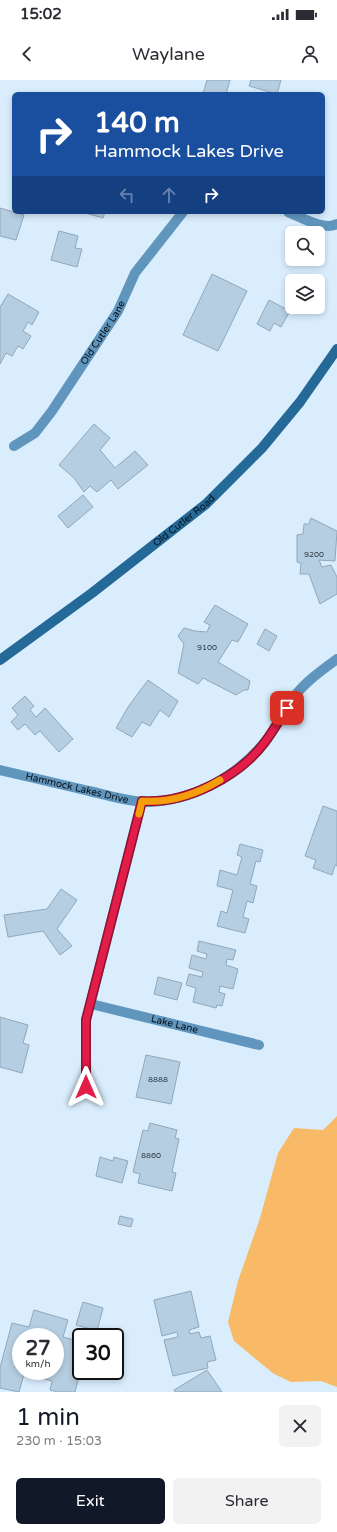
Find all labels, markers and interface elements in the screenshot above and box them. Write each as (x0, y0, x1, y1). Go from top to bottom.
text: 15:02 (20, 5, 62, 23)
icon: back (16, 43, 38, 65)
text: Waylane (132, 43, 205, 65)
icon: person (299, 43, 321, 65)
text: 140 m (94, 106, 180, 140)
icon: right (28, 108, 80, 160)
text: Hammock Lakes Drive (94, 140, 284, 162)
icon: left (116, 184, 138, 206)
icon: ahead (158, 184, 180, 206)
icon: right (200, 184, 222, 206)
map controls (285, 226, 325, 314)
button: search (285, 226, 325, 266)
button: layers (285, 274, 325, 314)
street label: Old Cutler Lane (78, 298, 128, 367)
street label: Old Cutler Road (151, 492, 218, 549)
house number: 9200 (304, 550, 324, 559)
house number: 9100 (197, 643, 217, 652)
pin (270, 691, 304, 725)
icon: arrive (276, 697, 298, 719)
street label: Hammock Lakes Drive (24, 770, 130, 806)
street label: Lake Lane (150, 1013, 200, 1036)
position arrow (65, 1066, 107, 1108)
house number: 8888 (148, 1075, 168, 1084)
house number: 8860 (141, 1151, 161, 1160)
speed limit sign: 30 (72, 1328, 124, 1380)
text: 27 (25, 1337, 51, 1361)
text: km/h (25, 1358, 51, 1370)
text: 1 min (16, 1403, 80, 1432)
button: close (279, 1405, 321, 1447)
text: 230 m · 15:03 (16, 1433, 102, 1449)
button: Exit (16, 1478, 165, 1524)
button: Share (173, 1478, 321, 1524)

